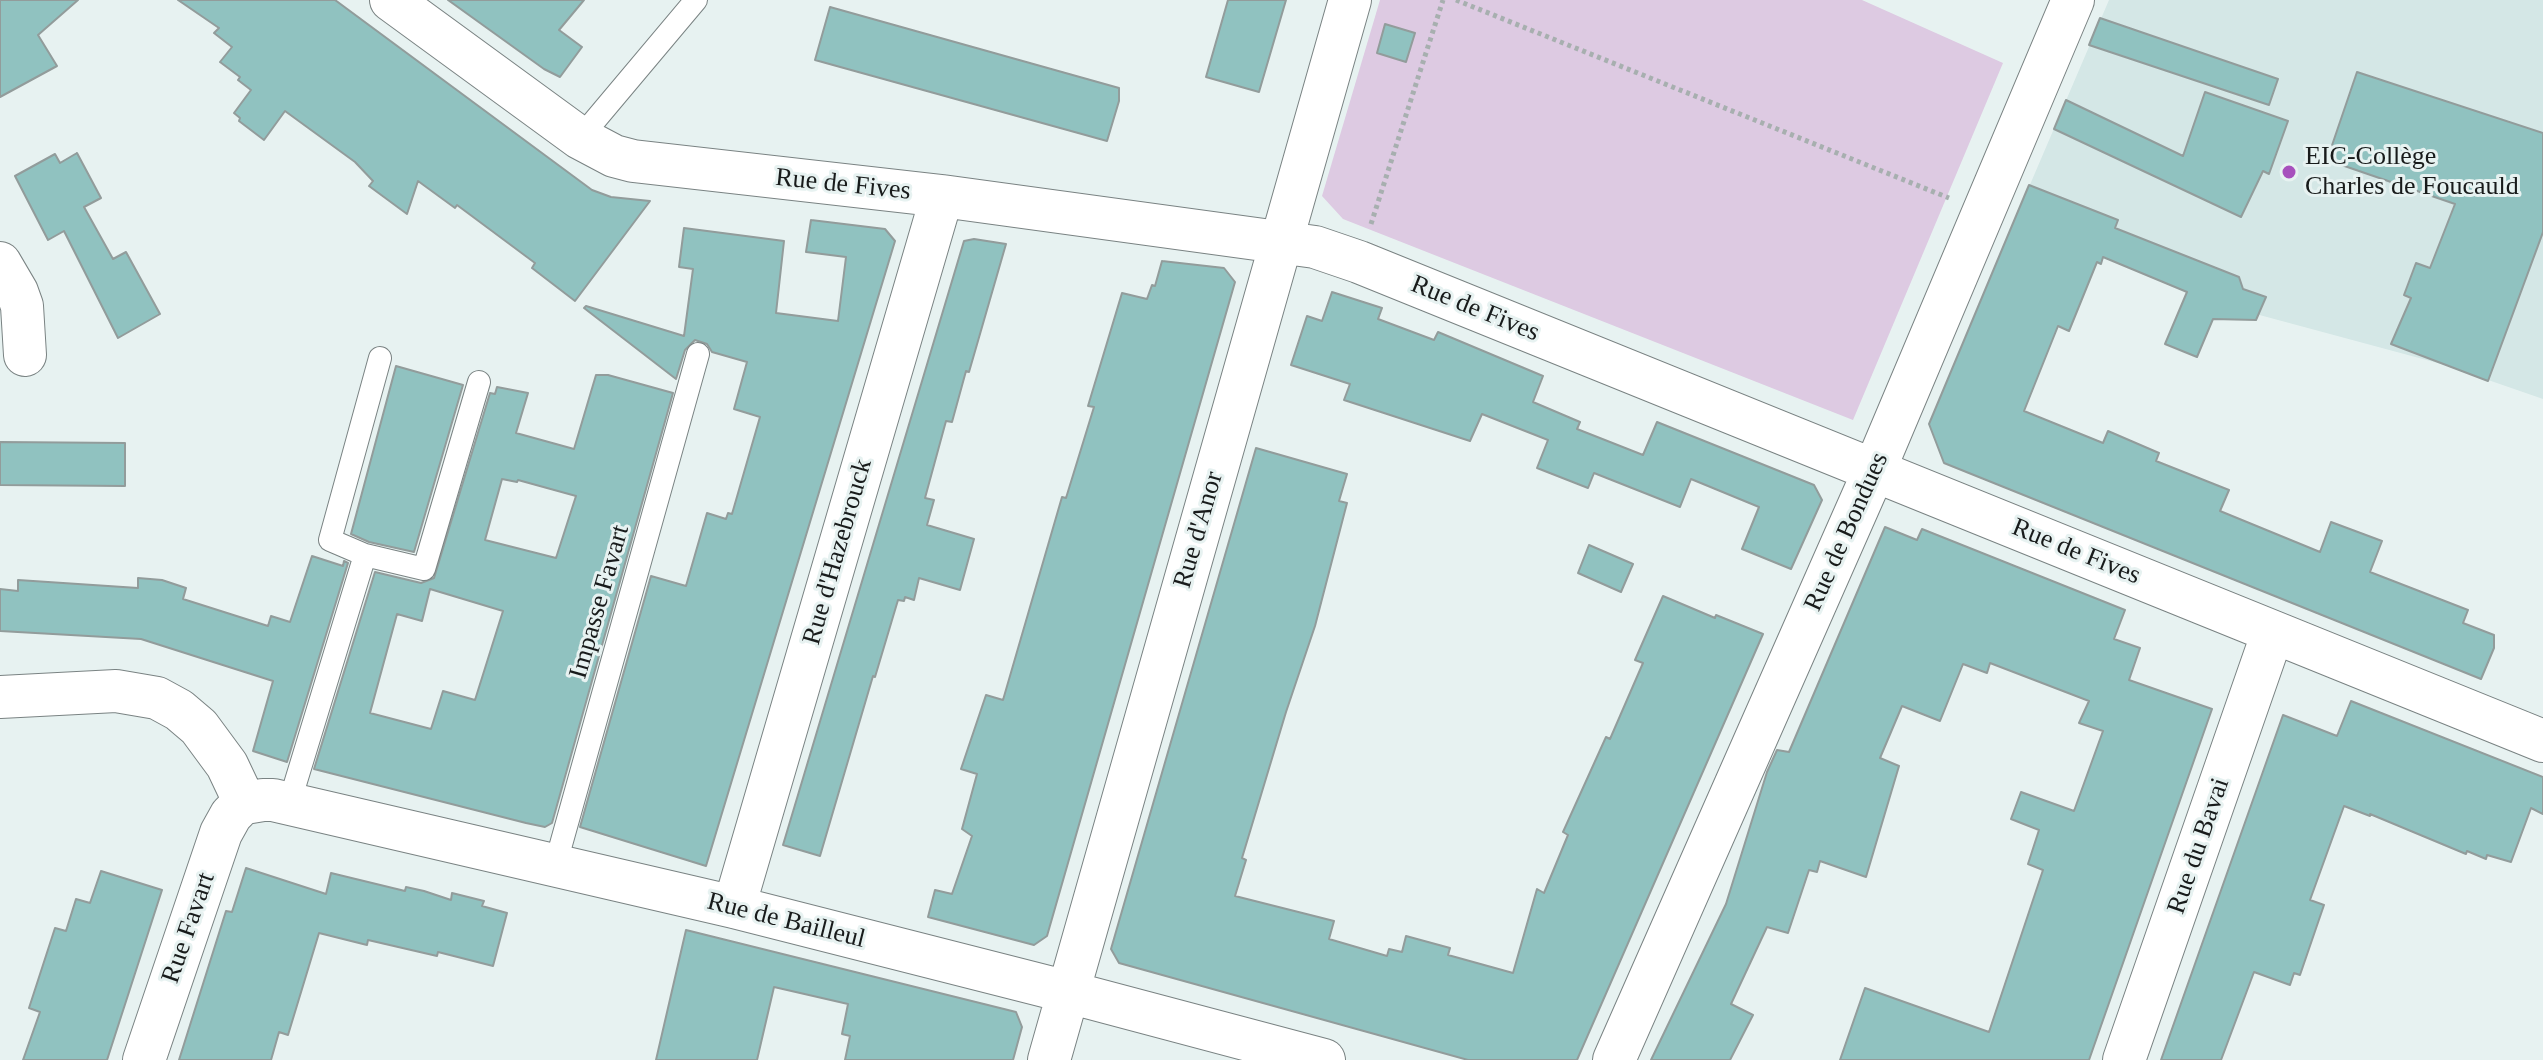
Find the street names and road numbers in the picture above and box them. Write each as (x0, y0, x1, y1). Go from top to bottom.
street label: Rue de Fives (774, 162, 912, 208)
street label: Rue de Fives (1406, 269, 1544, 349)
street label: Rue de Bondues (1798, 448, 1896, 616)
street label: Rue d'Hazebrouck (797, 456, 879, 648)
street label: Rue d'Anor (1168, 468, 1230, 592)
street label: Rue de Fives (2007, 512, 2145, 592)
street label: Impasse Favart (563, 522, 637, 682)
street label: Rue du Bavai (2161, 774, 2237, 918)
street label: Rue Favart (156, 869, 222, 987)
street label: Rue de Bailleul (704, 886, 868, 956)

